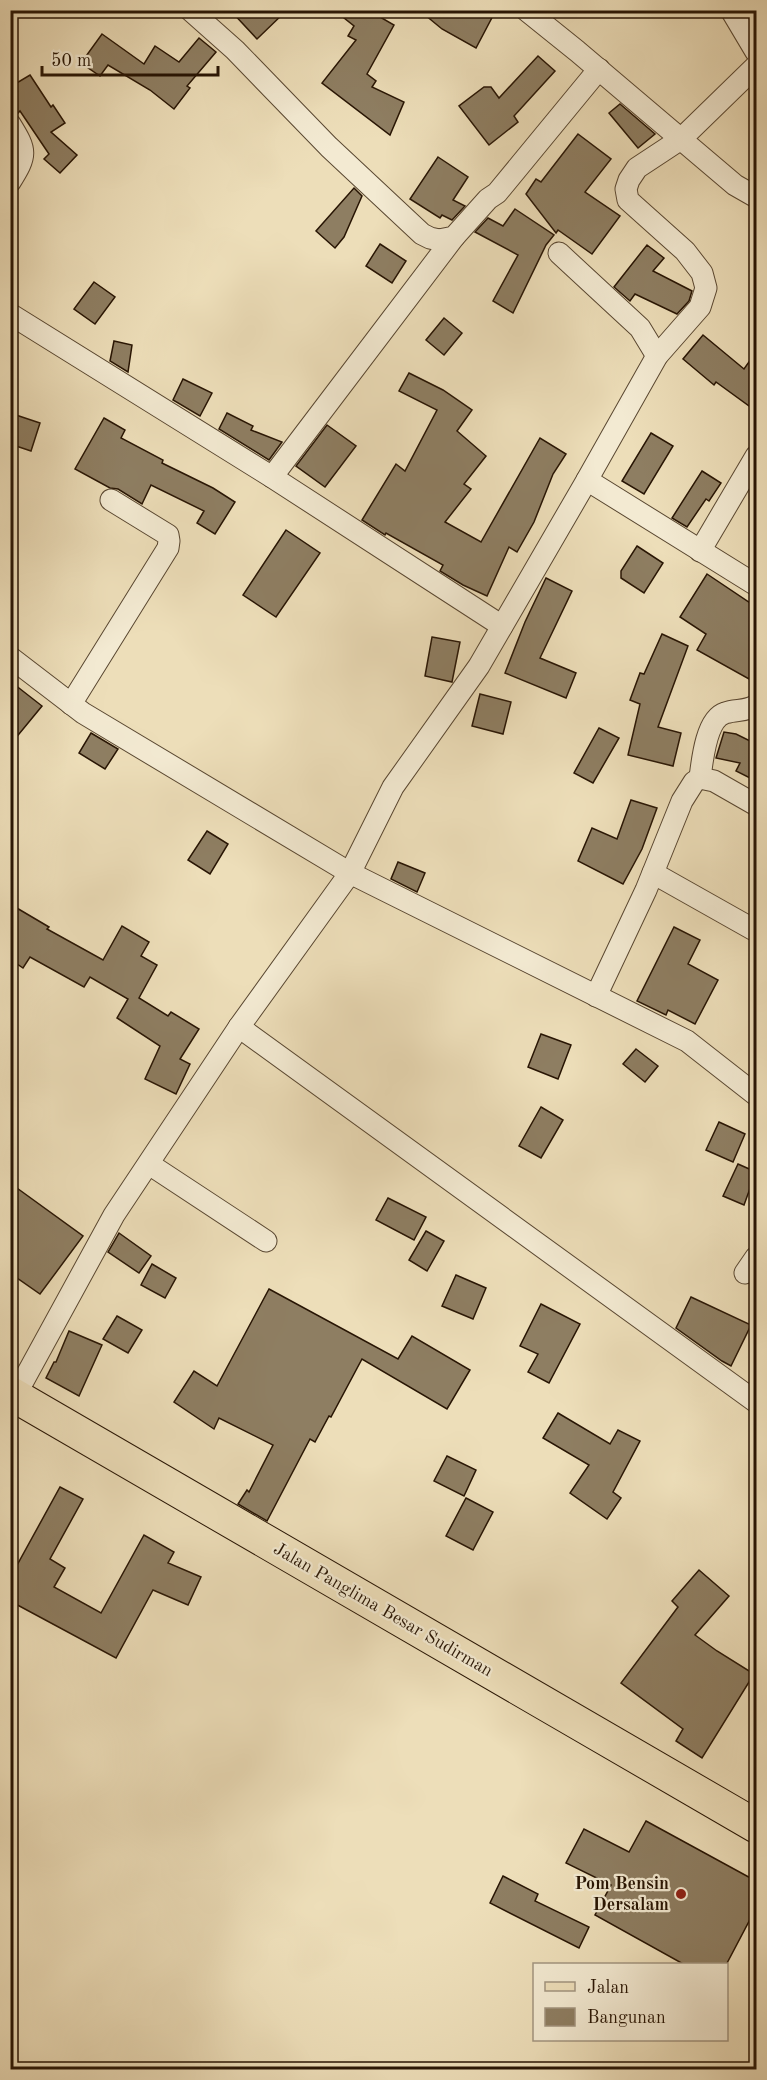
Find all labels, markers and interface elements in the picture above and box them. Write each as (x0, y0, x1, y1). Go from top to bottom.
scale bar (42, 39, 218, 77)
text: 50 m (51, 52, 91, 70)
street label: Jalan Panglima Besar Sudirman (270, 1540, 496, 1680)
place label: Pom Bensin Dersalam (574, 1875, 669, 1914)
marker: Pom Bensin Dersalam (674, 1887, 688, 1901)
legend (533, 1963, 728, 2041)
text: Jalan (587, 1979, 629, 1997)
text: Bangunan (587, 2009, 666, 2027)

